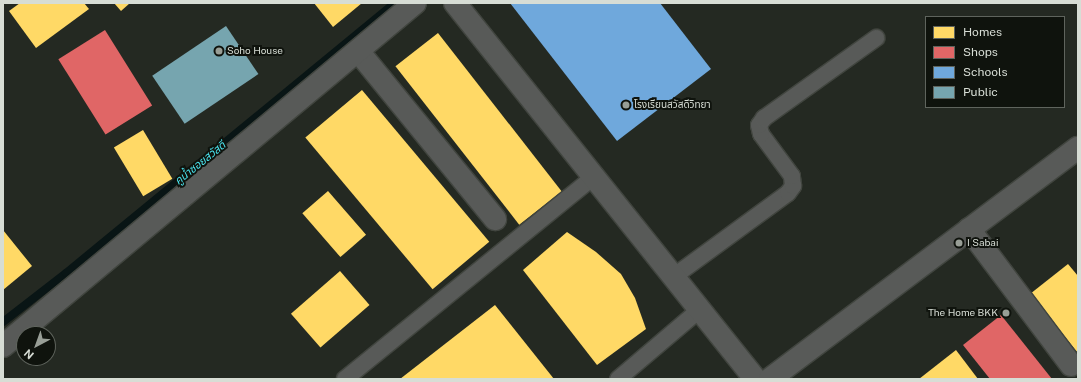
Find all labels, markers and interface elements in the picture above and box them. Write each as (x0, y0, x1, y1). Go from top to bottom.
legend (925, 16, 1065, 108)
text: Homes (963, 25, 1002, 39)
place label: Soho House (227, 45, 283, 57)
text: Shops (963, 45, 998, 59)
marker: Soho House (214, 46, 224, 56)
text: Schools (963, 65, 1008, 79)
text: Public (963, 85, 998, 99)
place label: โรงเรียนสวัสดีวิทยา (634, 99, 711, 111)
marker: โรงเรียนสวัสดีวิทยา (621, 100, 631, 110)
water label: คูน้ำซอยสวัสดี (172, 138, 228, 188)
place label: I Sabai (967, 237, 998, 249)
marker: I Sabai (954, 238, 964, 248)
place label: The Home BKK (928, 307, 998, 319)
marker: The Home BKK (1001, 308, 1011, 318)
north arrow (16, 326, 56, 366)
text: N (22, 347, 36, 362)

